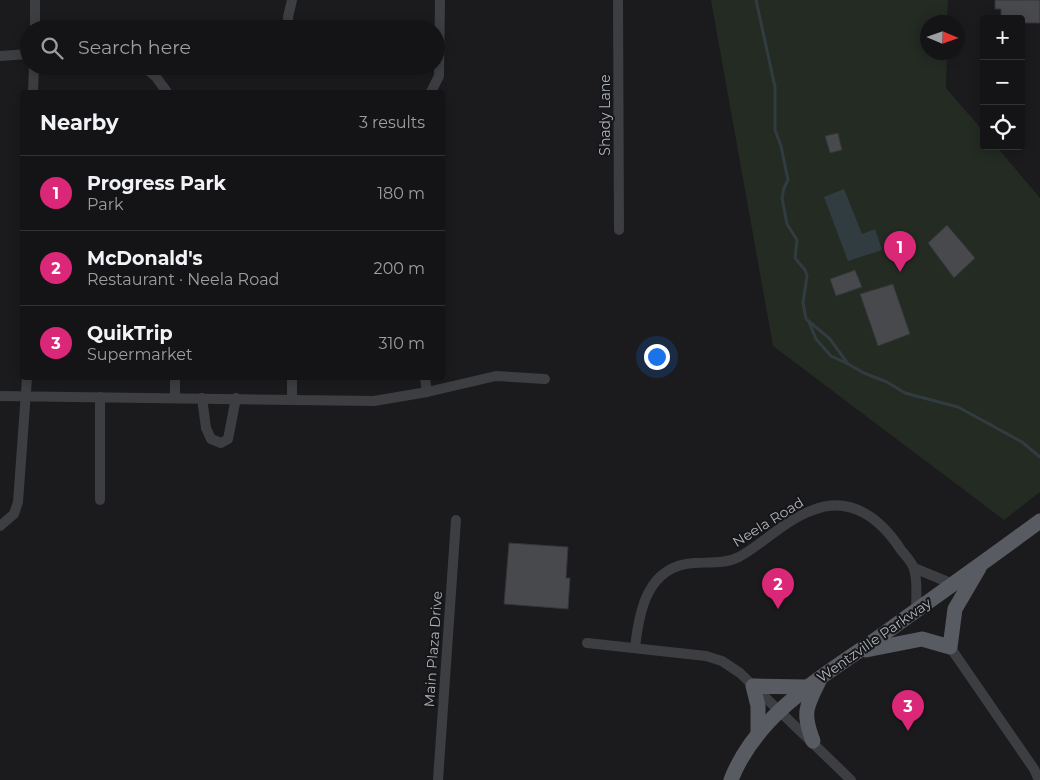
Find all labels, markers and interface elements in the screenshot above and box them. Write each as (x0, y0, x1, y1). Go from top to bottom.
north arrow (920, 15, 965, 60)
map controls (980, 15, 1025, 150)
button: + (980, 15, 1025, 60)
search box (20, 20, 445, 75)
icon: search (38, 34, 66, 62)
text: Search here (78, 36, 191, 59)
button: − (980, 60, 1025, 105)
street label: Shady Lane (596, 74, 614, 156)
button: locate (980, 105, 1025, 150)
text: Nearby (40, 110, 119, 135)
text: 3 results (359, 113, 425, 132)
text: Progress Park (87, 172, 226, 195)
text: 1 (53, 184, 59, 203)
text: 180 m (377, 184, 425, 203)
text: Park (87, 195, 124, 214)
pin: 1 (884, 231, 916, 272)
text: McDonald's (87, 247, 203, 270)
text: 2 (51, 259, 61, 278)
text: 200 m (374, 259, 425, 278)
text: Restaurant · Neela Road (87, 270, 279, 289)
text: QuikTrip (87, 322, 173, 345)
text: 3 (51, 334, 61, 353)
text: 310 m (378, 334, 425, 353)
your location (644, 344, 670, 370)
text: Supermarket (87, 345, 193, 364)
street label: Neela Road (729, 493, 807, 551)
pin: 2 (762, 568, 794, 609)
street label: Main Plaza Drive (420, 590, 446, 708)
street label: Wentzville Parkway (813, 593, 935, 686)
pin: 3 (892, 690, 924, 731)

